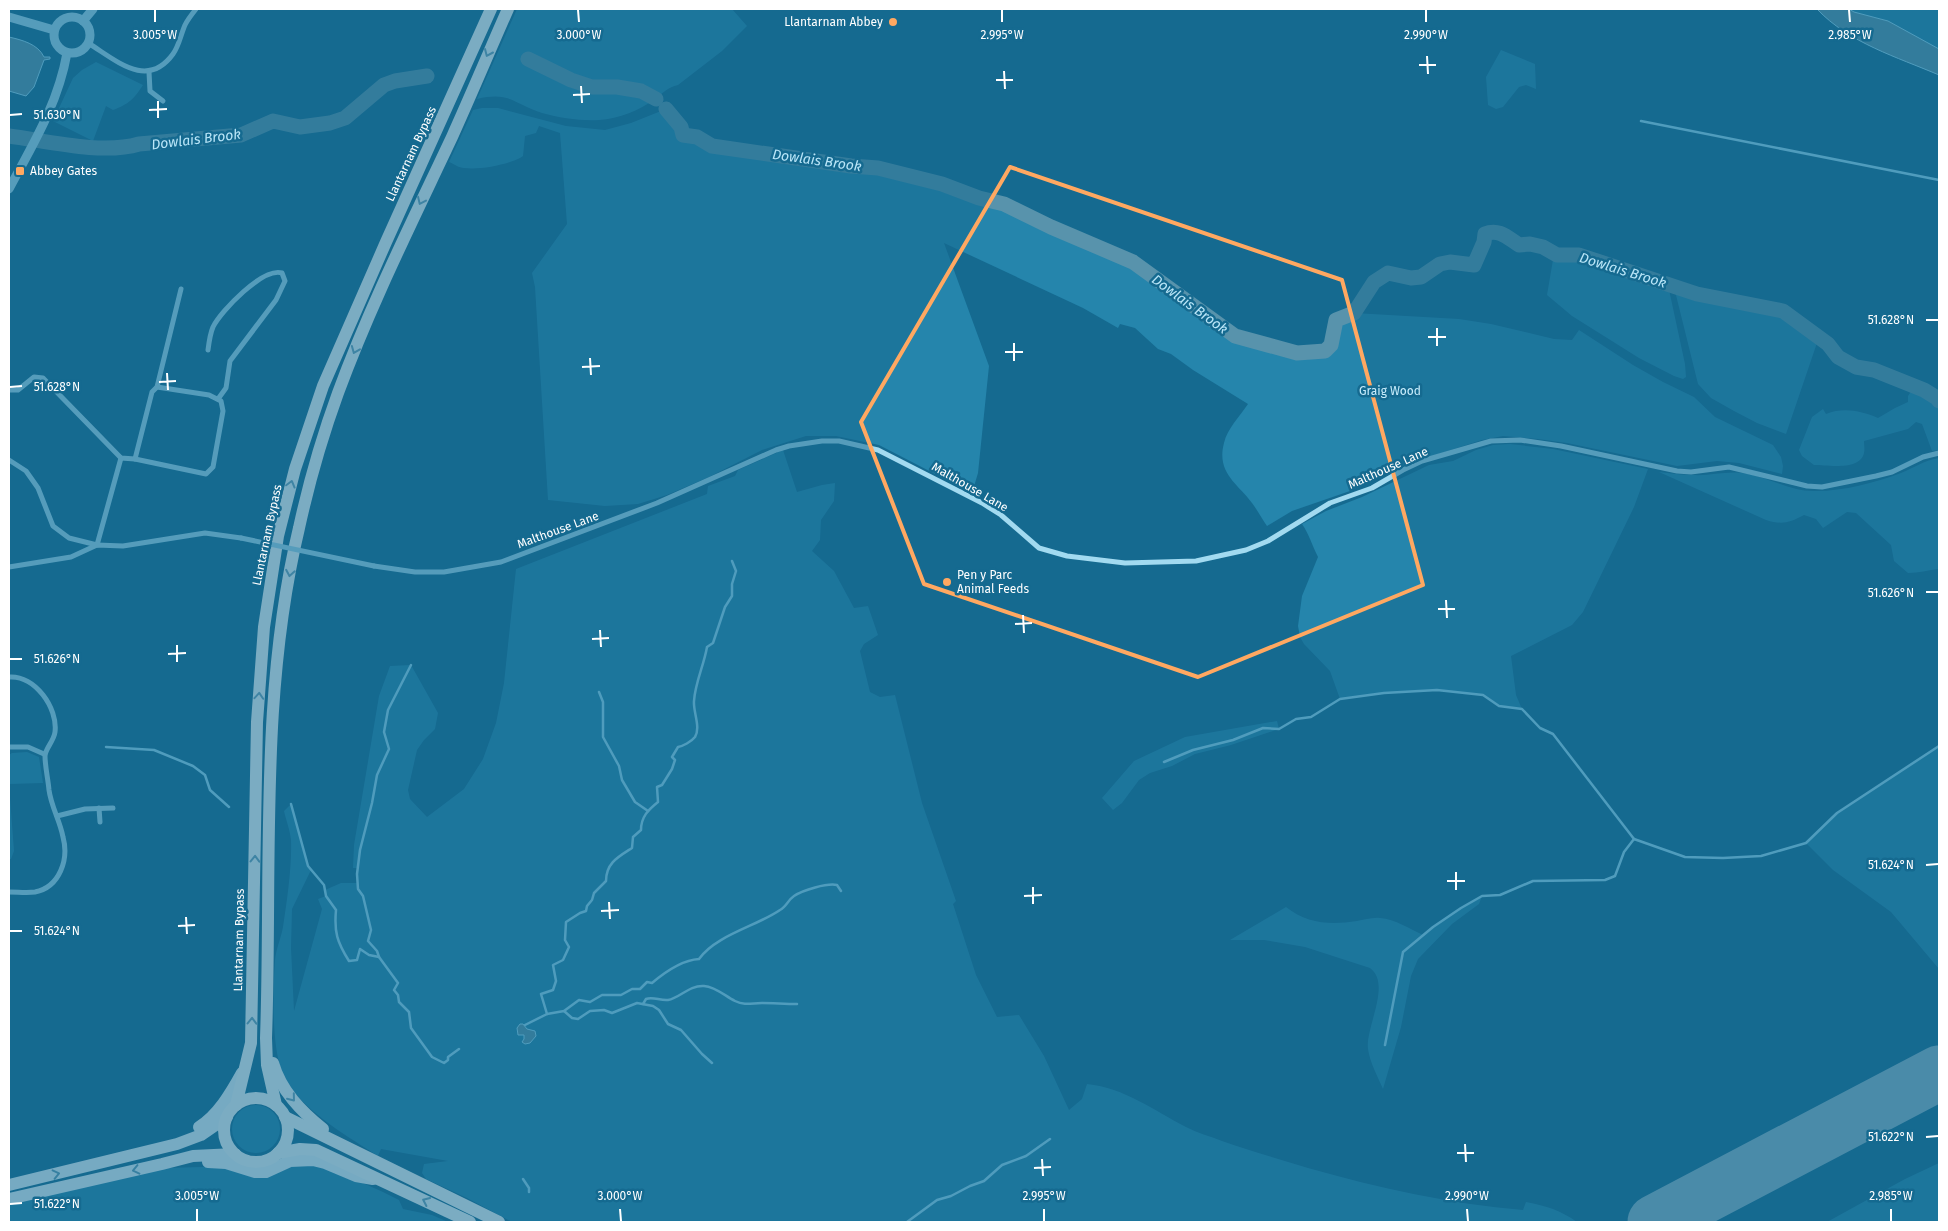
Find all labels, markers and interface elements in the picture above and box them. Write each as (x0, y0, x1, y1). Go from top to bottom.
place label: Llantarnam Abbey (784, 15, 883, 29)
marker: Llantarnam Abbey (887, 16, 899, 28)
text: 3.005°W (133, 28, 177, 42)
text: 3.000°W (556, 28, 602, 42)
text: 2.995°W (980, 28, 1024, 42)
text: 2.990°W (1404, 28, 1448, 42)
text: 2.985°W (1828, 28, 1872, 42)
one-way arrow (484, 48, 495, 57)
street label: Llantarnam Bypass (383, 104, 439, 204)
text: 51.630°N (34, 108, 80, 122)
water label: Dowlais Brook (150, 126, 242, 153)
water label: Dowlais Brook (771, 146, 863, 175)
place label: Abbey Gates (30, 164, 98, 178)
marker: Abbey Gates (14, 165, 26, 177)
one-way arrow (417, 196, 427, 205)
water label: Dowlais Brook (1577, 249, 1669, 292)
water label: Dowlais Brook (1148, 271, 1231, 338)
text: 51.628°N (1868, 313, 1914, 327)
one-way arrow (351, 345, 362, 354)
text: 51.628°N (34, 380, 80, 394)
park label: Graig Wood (1359, 384, 1421, 398)
street label: Malthouse Lane (1346, 444, 1430, 492)
street label: Malthouse Lane (929, 459, 1011, 515)
one-way arrow (285, 480, 296, 488)
street label: Llantarnam Bypass (249, 483, 285, 587)
street label: Malthouse Lane (515, 509, 601, 551)
one-way arrow (285, 568, 295, 577)
place label: Pen y Parc Animal Feeds (957, 568, 1029, 596)
marker: Pen y Parc Animal Feeds (941, 576, 953, 588)
text: 51.626°N (1868, 586, 1914, 600)
text: 51.626°N (34, 652, 80, 666)
one-way arrow (254, 692, 265, 700)
one-way arrow (249, 854, 260, 862)
text: 51.624°N (1868, 858, 1914, 872)
street label: Llantarnam Bypass (231, 888, 247, 992)
text: 51.624°N (34, 924, 80, 938)
one-way arrow (247, 1017, 257, 1024)
one-way arrow (286, 1093, 295, 1102)
text: 51.622°N (1868, 1130, 1914, 1144)
one-way arrow (131, 1164, 140, 1175)
one-way arrow (52, 1169, 61, 1180)
text: 3.005°W (175, 1189, 219, 1203)
text: 3.000°W (597, 1189, 643, 1203)
text: 2.995°W (1022, 1189, 1066, 1203)
text: 2.990°W (1445, 1189, 1489, 1203)
text: 2.985°W (1869, 1189, 1913, 1203)
text: 51.622°N (34, 1197, 80, 1211)
one-way arrow (422, 1197, 431, 1208)

